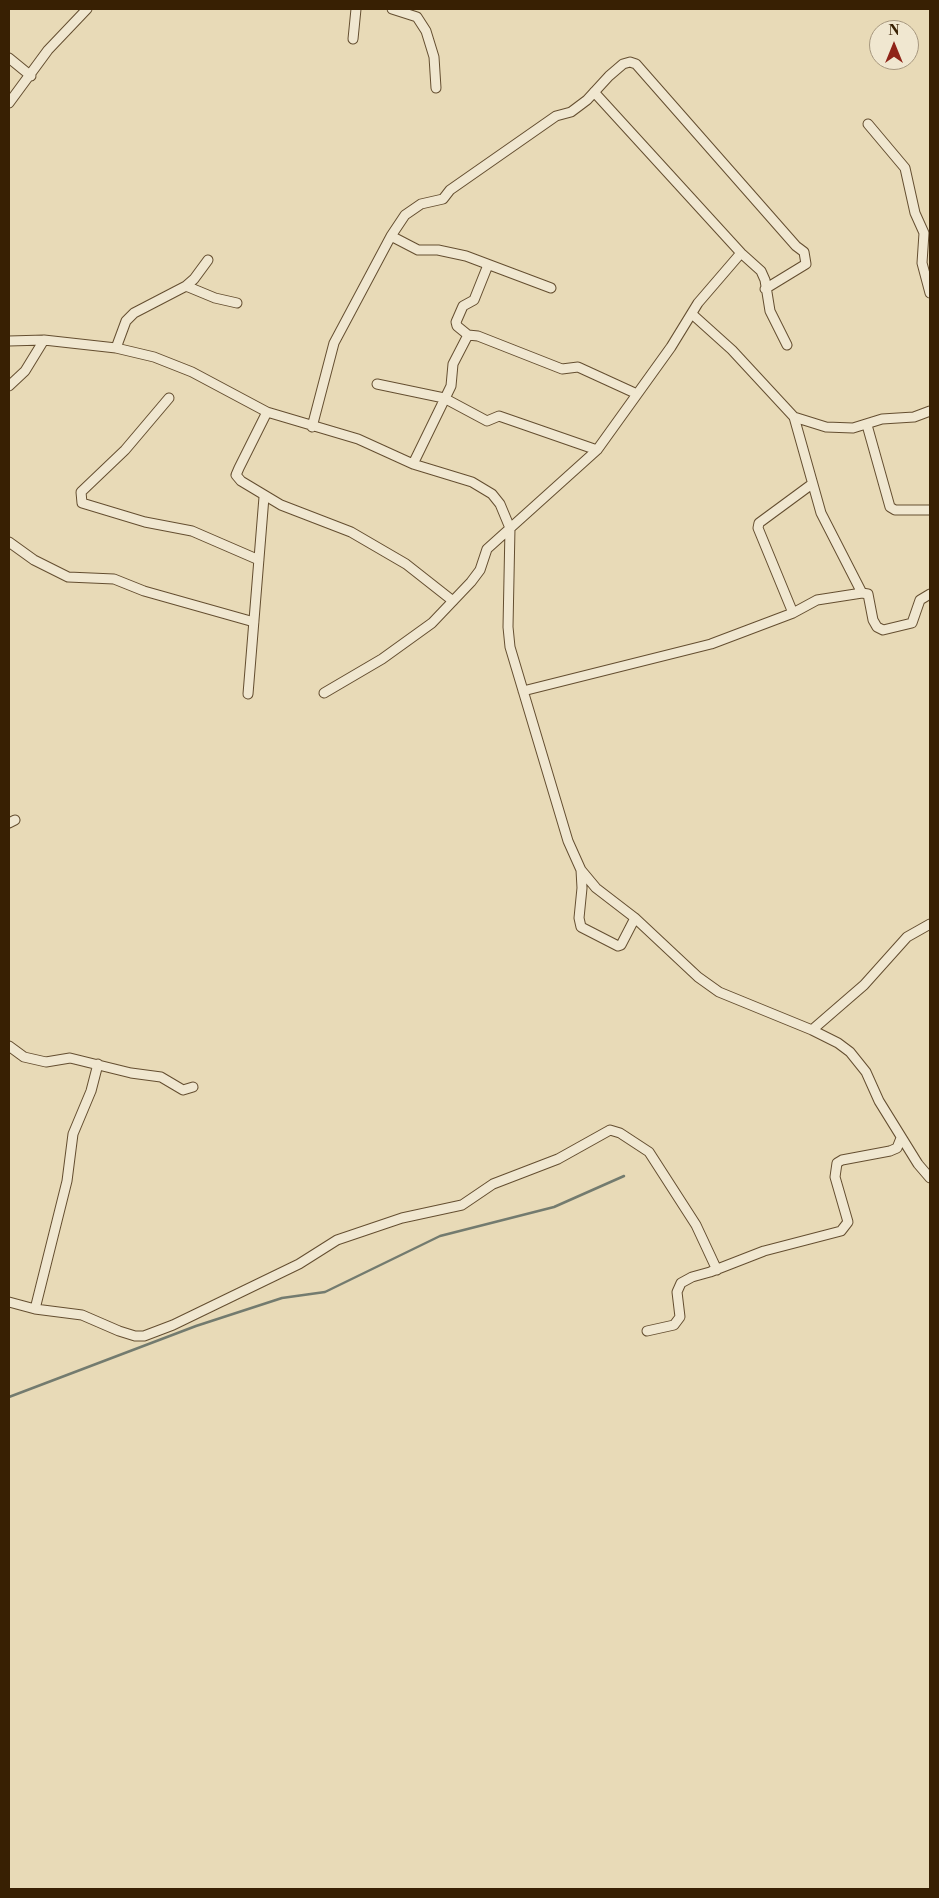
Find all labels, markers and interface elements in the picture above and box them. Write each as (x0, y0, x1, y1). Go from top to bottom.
north arrow (869, 20, 919, 70)
text: N (888, 22, 900, 40)

